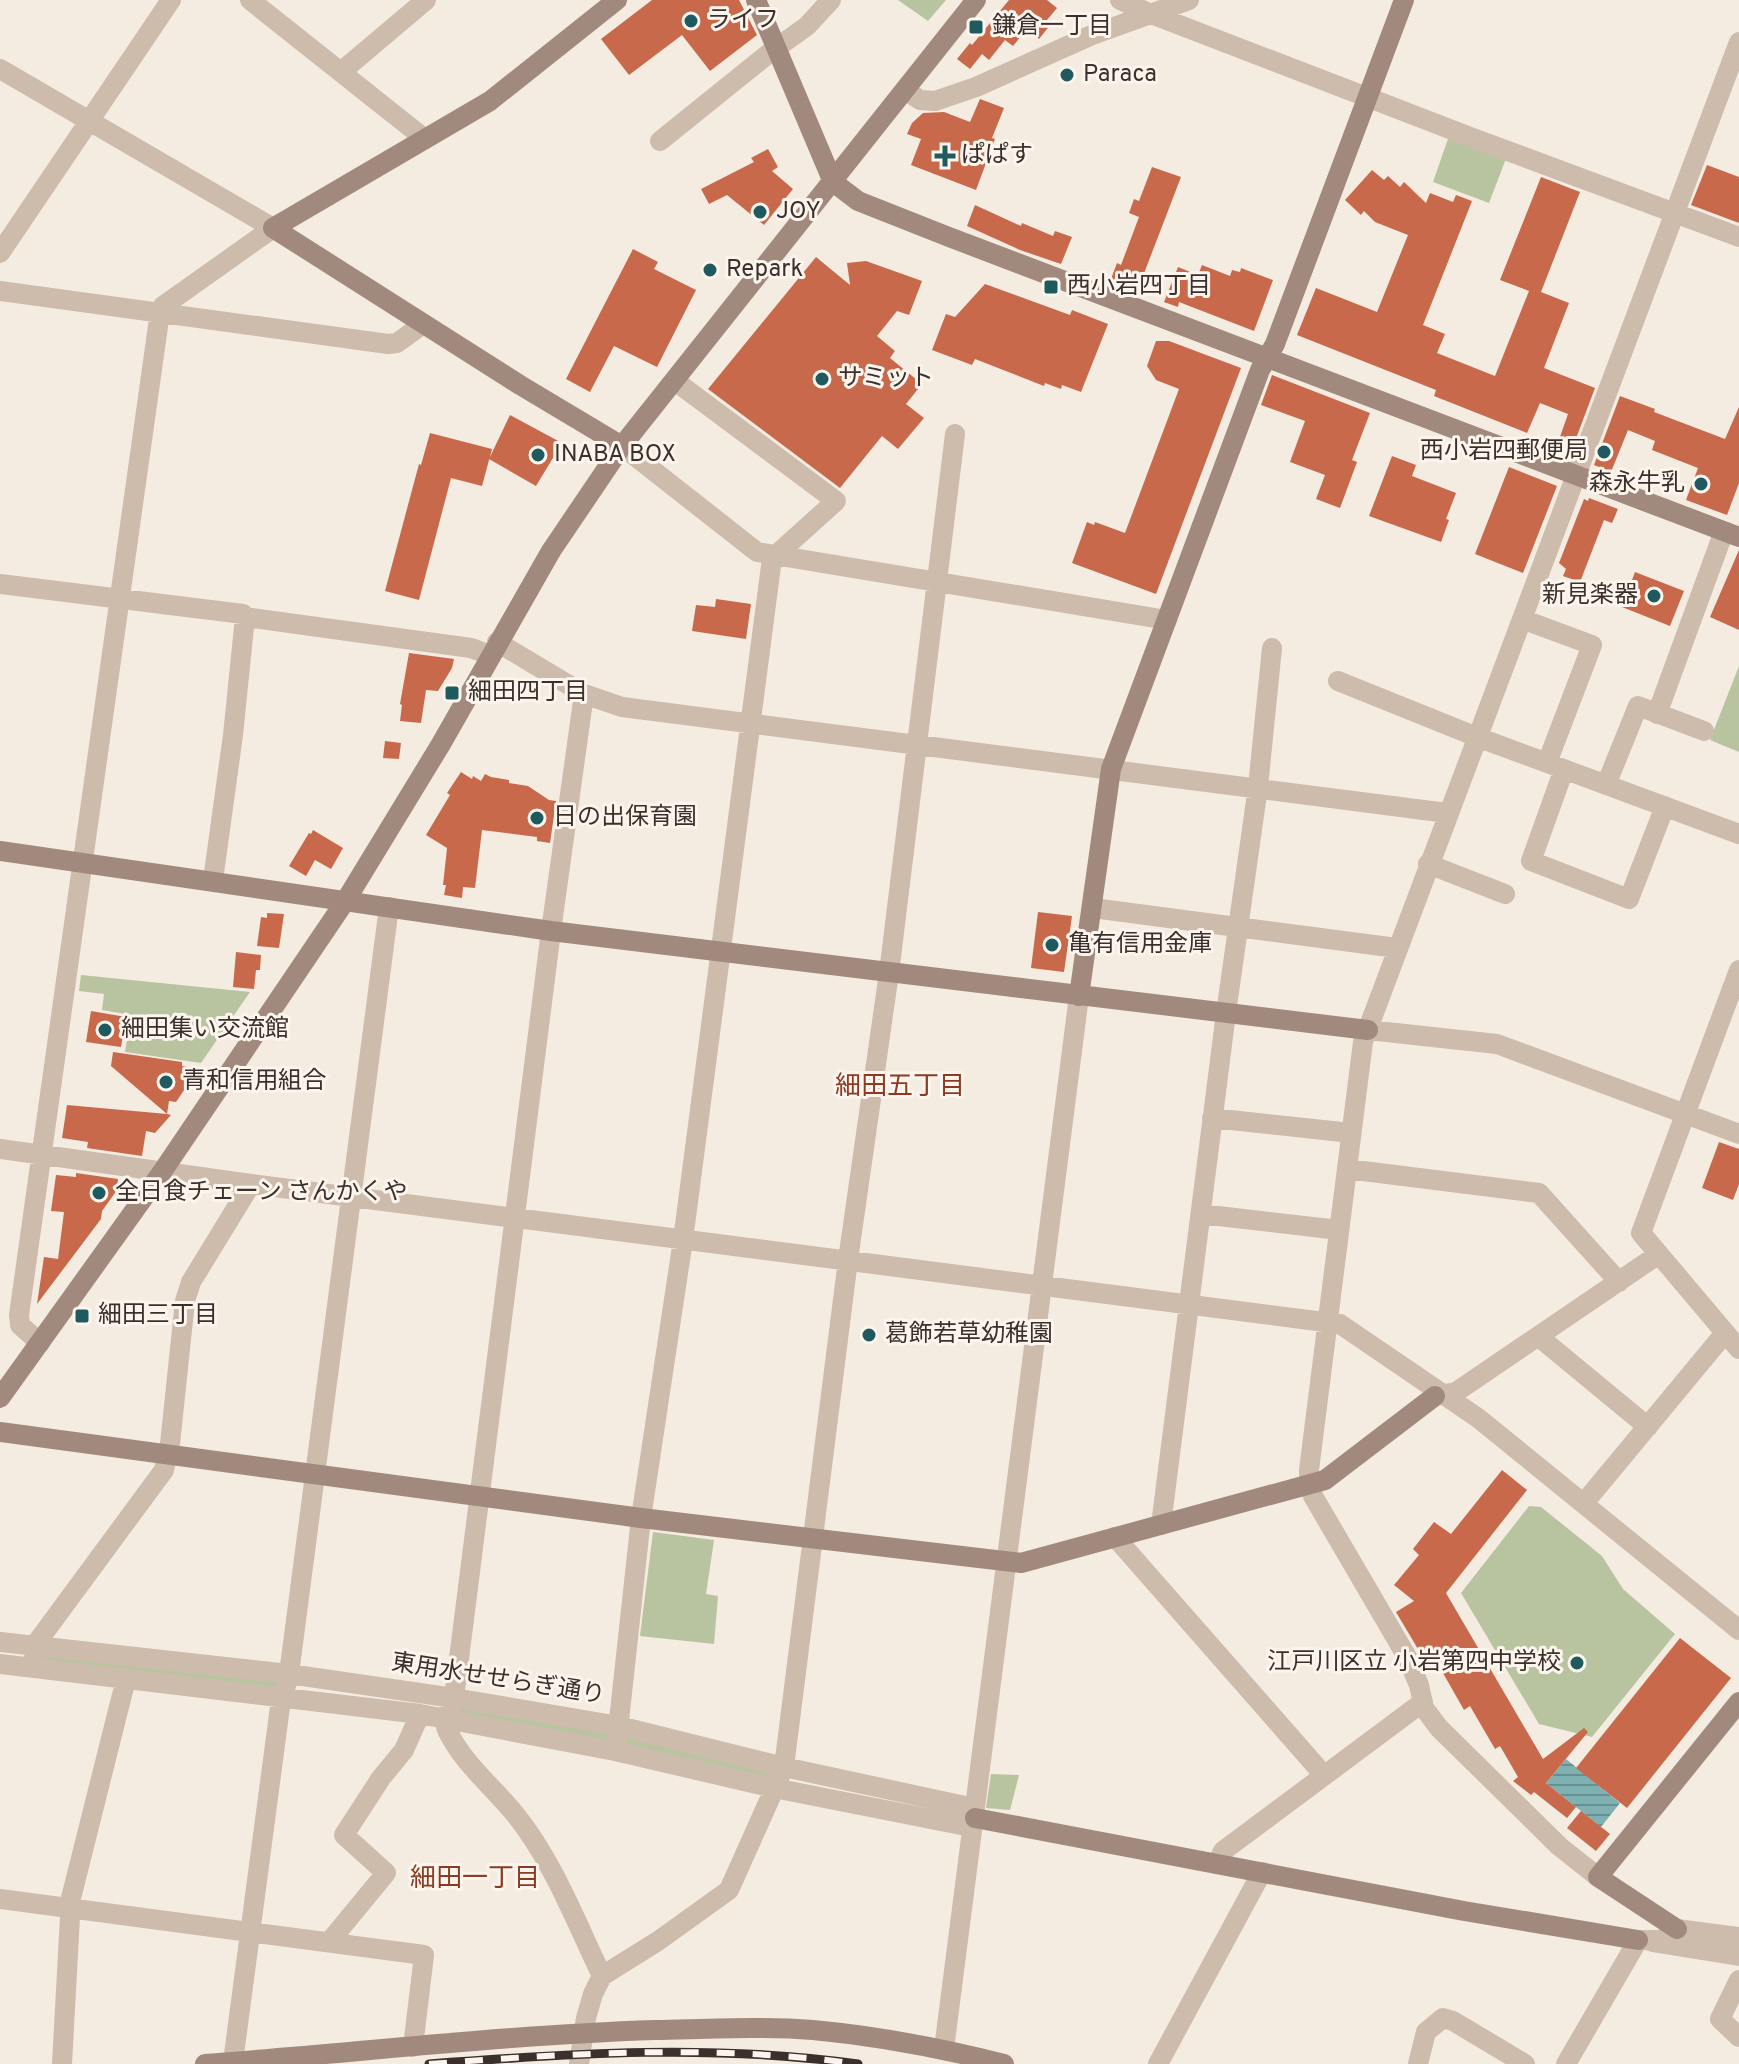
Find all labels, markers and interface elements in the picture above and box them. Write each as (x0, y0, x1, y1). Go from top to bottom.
place label: ライフ (707, 6, 779, 36)
marker: ライフ (682, 12, 700, 30)
place label: 鎌倉一丁目 (992, 12, 1112, 42)
marker: 鎌倉一丁目 (967, 18, 985, 36)
place label: Paraca (1083, 60, 1157, 90)
marker: Paraca (1058, 66, 1076, 84)
place label: ぱぱす (961, 141, 1033, 171)
marker: ぱぱす (936, 147, 954, 165)
place label: JOY (776, 197, 821, 227)
marker: JOY (751, 203, 769, 221)
place label: Repark (726, 255, 803, 285)
marker: Repark (701, 261, 719, 279)
place label: 西小岩四丁目 (1067, 272, 1211, 302)
marker: 西小岩四丁目 (1042, 278, 1060, 296)
place label: サミット (838, 364, 934, 394)
marker: サミット (813, 370, 831, 388)
place label: 西小岩四郵便局 (1420, 437, 1588, 467)
place label: INABA BOX (554, 440, 676, 470)
marker: 西小岩四郵便局 (1595, 443, 1613, 461)
marker: INABA BOX (529, 446, 547, 464)
place label: 森永牛乳 (1589, 469, 1685, 499)
marker: 森永牛乳 (1692, 475, 1710, 493)
place label: 新見楽器 (1542, 581, 1638, 611)
marker: 新見楽器 (1645, 587, 1663, 605)
place label: 細田四丁目 (468, 678, 588, 708)
marker: 細田四丁目 (443, 684, 461, 702)
place label: 日の出保育園 (553, 803, 697, 833)
marker: 日の出保育園 (528, 809, 546, 827)
place label: 亀有信用金庫 (1068, 930, 1212, 960)
marker: 亀有信用金庫 (1043, 936, 1061, 954)
place label: 細田集い交流館 (121, 1015, 289, 1045)
marker: 細田集い交流館 (96, 1021, 114, 1039)
place label: 青和信用組合 (182, 1067, 326, 1097)
district label: 細田五丁目 (835, 1071, 965, 1104)
marker: 青和信用組合 (157, 1073, 175, 1091)
place label: 全日食チェーン さんかくや (115, 1178, 407, 1208)
marker: 全日食チェーン さんかくや (90, 1184, 108, 1202)
place label: 細田三丁目 (98, 1301, 218, 1331)
marker: 細田三丁目 (73, 1307, 91, 1325)
place label: 葛飾若草幼稚園 (885, 1320, 1053, 1350)
marker: 葛飾若草幼稚園 (860, 1326, 878, 1344)
street label: 東用水せせらぎ通り (389, 1648, 607, 1712)
place label: 江戸川区立 小岩第四中学校 (1267, 1648, 1561, 1678)
marker: 江戸川区立 小岩第四中学校 (1568, 1654, 1586, 1672)
district label: 細田一丁目 (410, 1863, 540, 1896)

